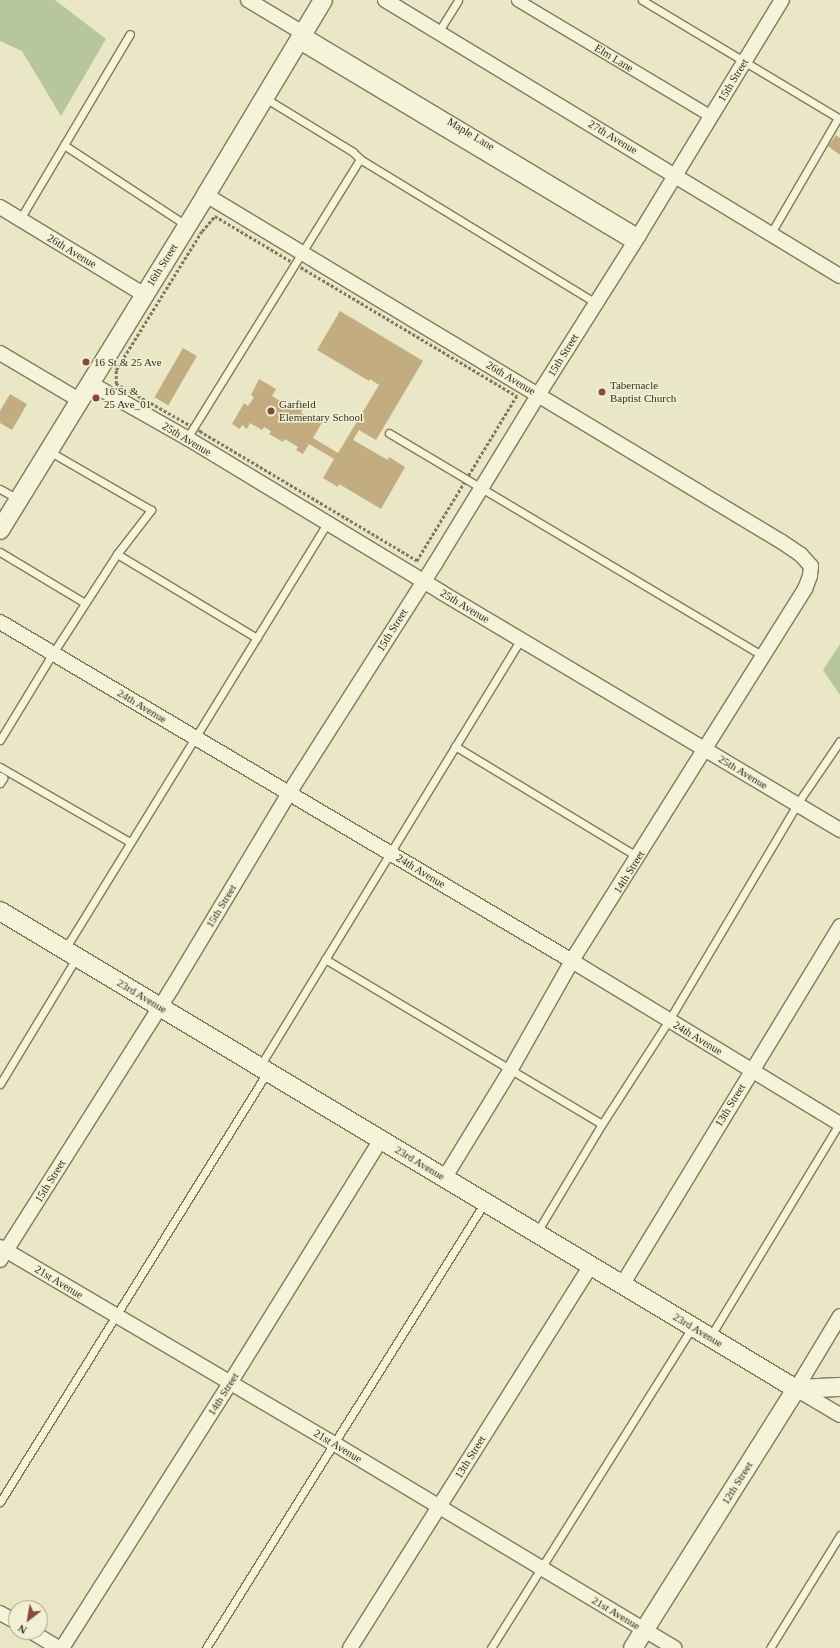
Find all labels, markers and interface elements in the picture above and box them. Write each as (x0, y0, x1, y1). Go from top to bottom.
street label: Elm Lane (592, 41, 636, 75)
street label: 15th Street (715, 56, 751, 104)
street label: Maple Lane (445, 115, 497, 153)
street label: 27th Avenue (586, 117, 640, 157)
street label: 26th Avenue (45, 231, 99, 271)
street label: 16th Street (144, 241, 180, 289)
street label: 15th Street (545, 331, 581, 379)
place label: 16 St & 25 Ave (94, 355, 162, 369)
marker: 16 St & 25 Ave (81, 357, 91, 367)
street label: 26th Avenue (484, 358, 538, 398)
place label: Tabernacle Baptist Church (610, 379, 676, 405)
place label: 16 St & 25 Ave_01 (104, 385, 152, 411)
marker: Tabernacle Baptist Church (597, 387, 607, 397)
marker: 16 St & 25 Ave_01 (91, 393, 101, 403)
place label: Garfield Elementary School (279, 398, 363, 424)
marker: Garfield Elementary School (266, 406, 276, 416)
street label: 25th Avenue (160, 419, 214, 459)
street label: 25th Avenue (438, 586, 492, 626)
street label: 15th Street (374, 606, 410, 654)
street label: 24th Avenue (115, 686, 169, 726)
street label: 25th Avenue (716, 752, 770, 792)
street label: 14th Street (611, 848, 647, 896)
street label: 24th Avenue (394, 851, 448, 891)
street label: 15th Street (203, 882, 239, 930)
street label: 23rd Avenue (114, 976, 170, 1016)
street label: 24th Avenue (671, 1018, 725, 1058)
street label: 13th Street (712, 1081, 748, 1129)
street label: 23rd Avenue (392, 1143, 448, 1183)
street label: 15th Street (32, 1157, 68, 1205)
street label: 21st Avenue (32, 1262, 86, 1302)
street label: 23rd Avenue (670, 1310, 726, 1350)
street label: 14th Street (205, 1370, 241, 1418)
street label: 21st Avenue (311, 1426, 365, 1466)
street label: 13th Street (452, 1433, 488, 1481)
street label: 12th Street (719, 1459, 755, 1507)
street label: 21st Avenue (589, 1593, 643, 1633)
north arrow (8, 1600, 48, 1640)
text: N (16, 1622, 29, 1637)

